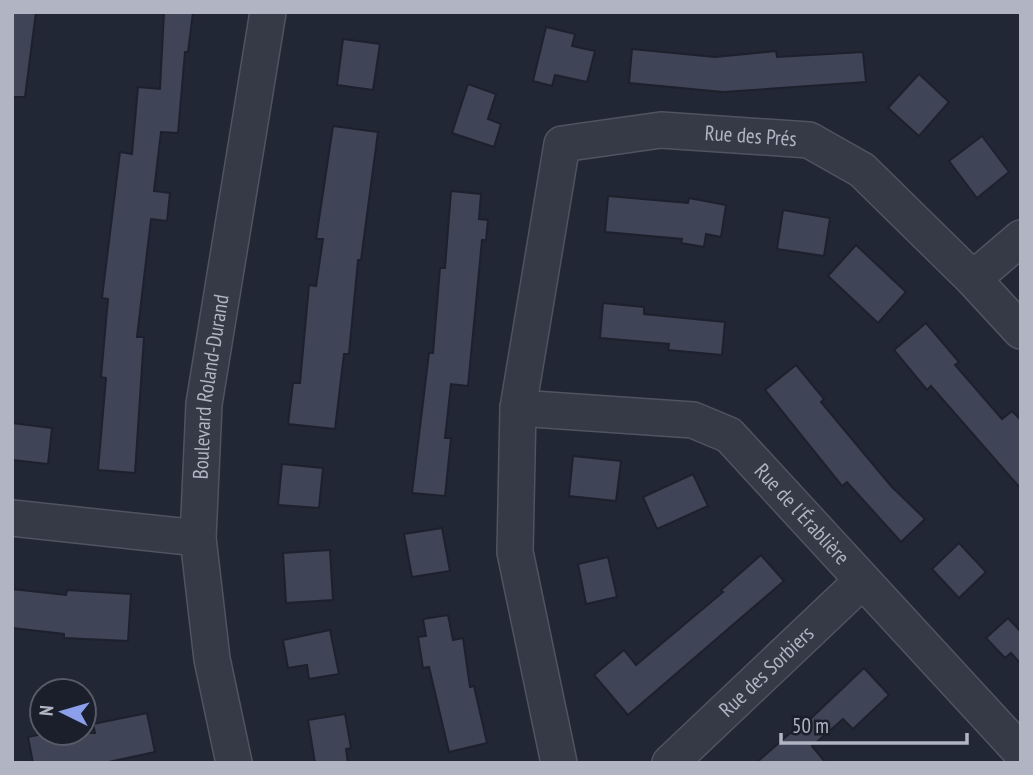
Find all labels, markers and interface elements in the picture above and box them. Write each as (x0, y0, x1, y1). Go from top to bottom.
street label: Rue des Prés (704, 119, 798, 152)
street label: Boulevard Roland-Durand (187, 292, 235, 480)
street label: Rue de l'Érablière (749, 457, 856, 570)
street label: Rue des Sorbiers (713, 620, 819, 722)
north arrow (28, 677, 98, 747)
scale bar (781, 702, 967, 746)
text: N (34, 704, 58, 717)
text: 50 m (792, 712, 829, 739)

